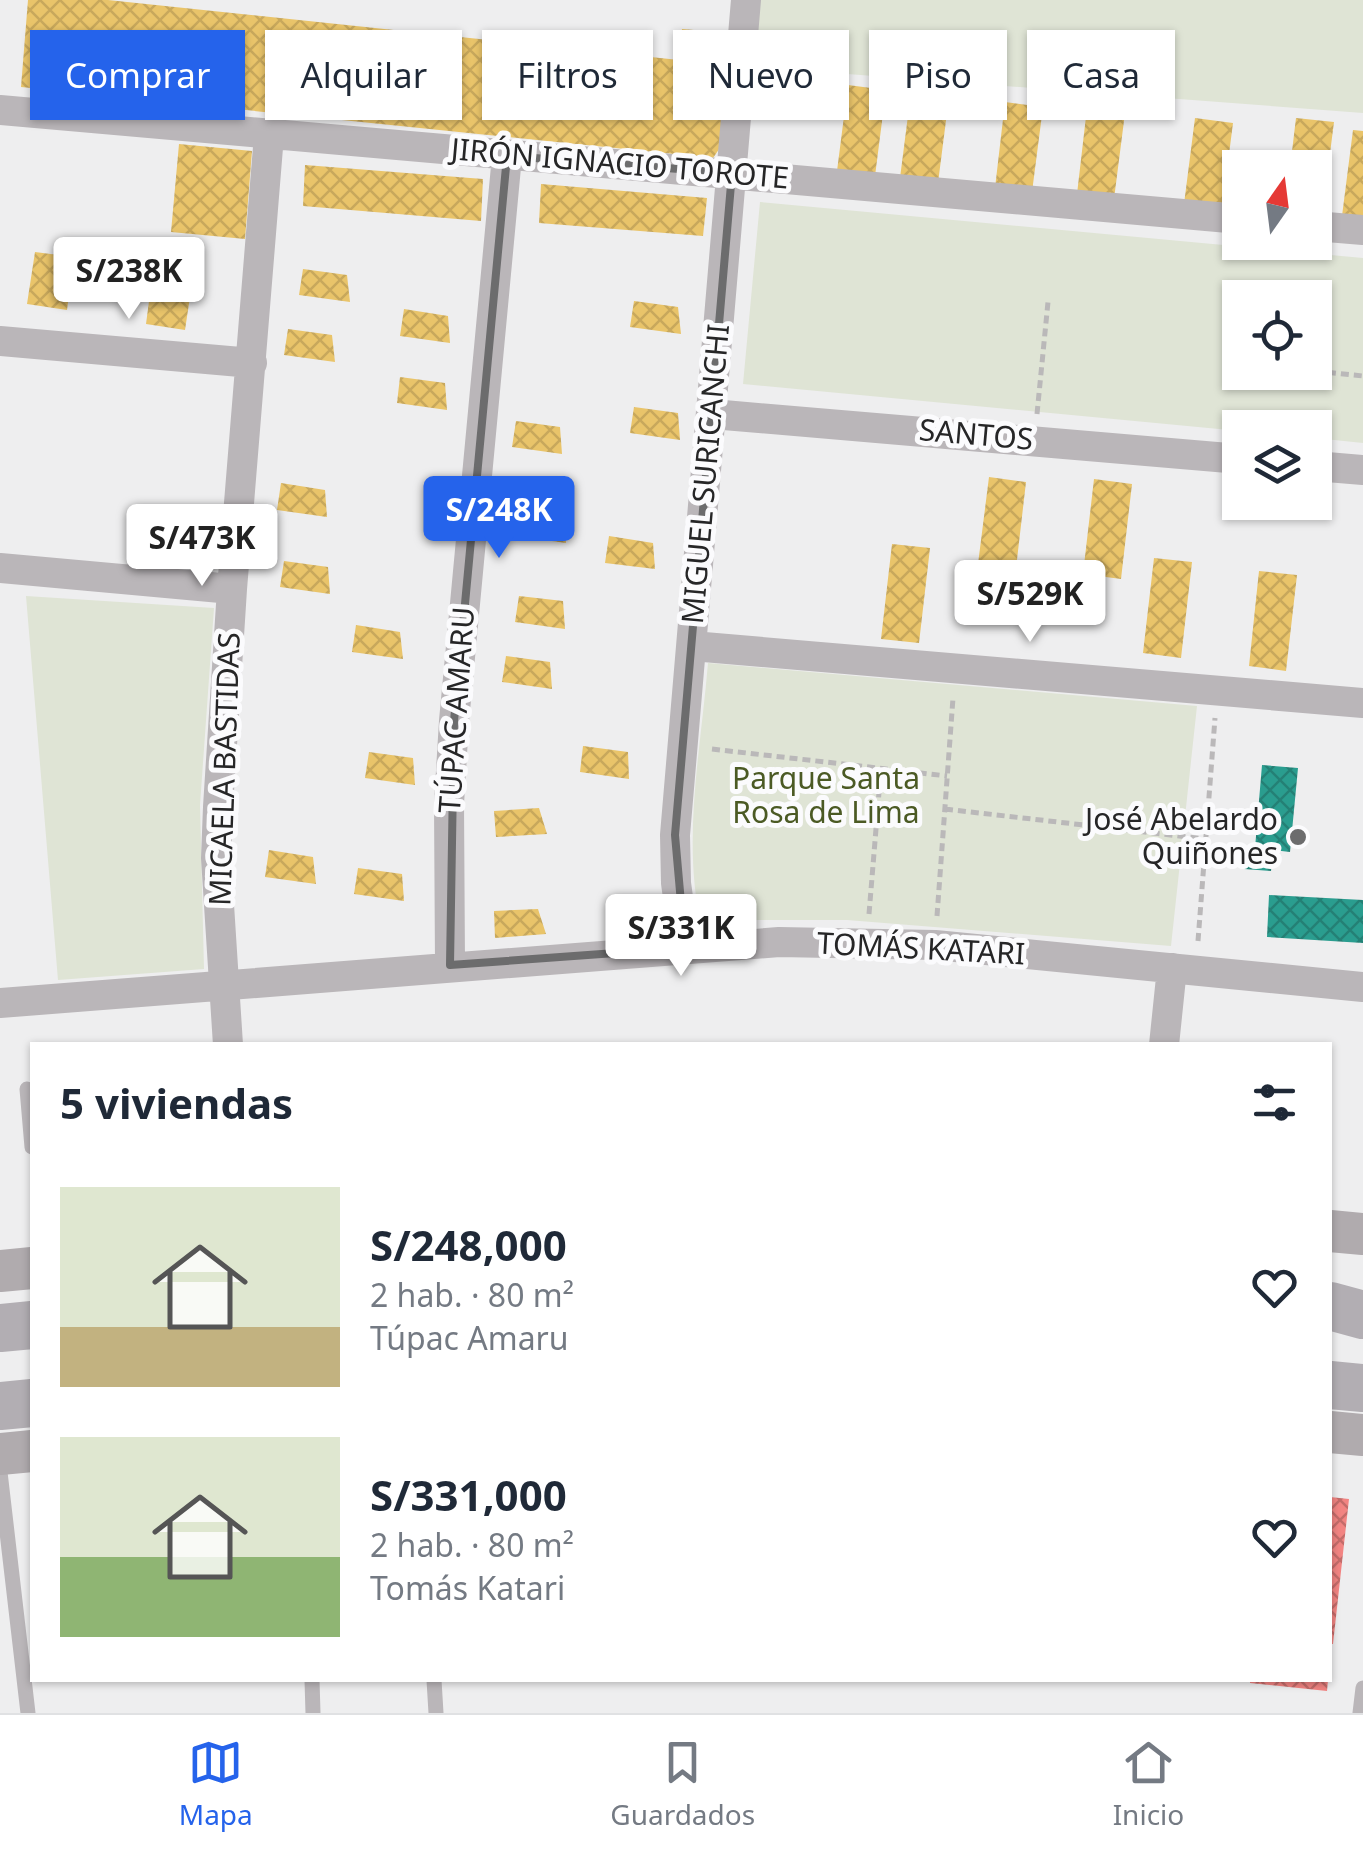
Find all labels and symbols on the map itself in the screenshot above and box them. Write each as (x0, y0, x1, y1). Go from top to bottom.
street label: JIRÓN IGNACIO TOROTE (447, 127, 791, 198)
north arrow (1222, 150, 1332, 260)
pin: S/238K (48, 237, 210, 322)
street label: MIGUEL SURICANCHI (671, 322, 738, 626)
street label: SANTOS (917, 408, 1035, 459)
pin: S/248K (418, 476, 580, 561)
pin: S/473K (121, 504, 283, 589)
pin: S/529K (949, 560, 1111, 645)
street label: TÚPAC AMARU (428, 605, 483, 814)
street label: MICAELA BASTIDAS (198, 631, 249, 906)
park label: Parque Santa Rosa de Lima (732, 757, 920, 832)
place label: José Abelardo Quiñones (1082, 798, 1278, 873)
marker: José Abelardo Quiñones (1287, 826, 1309, 848)
pin: S/331K (600, 894, 762, 979)
street label: TOMÁS KATARI (816, 922, 1026, 973)

